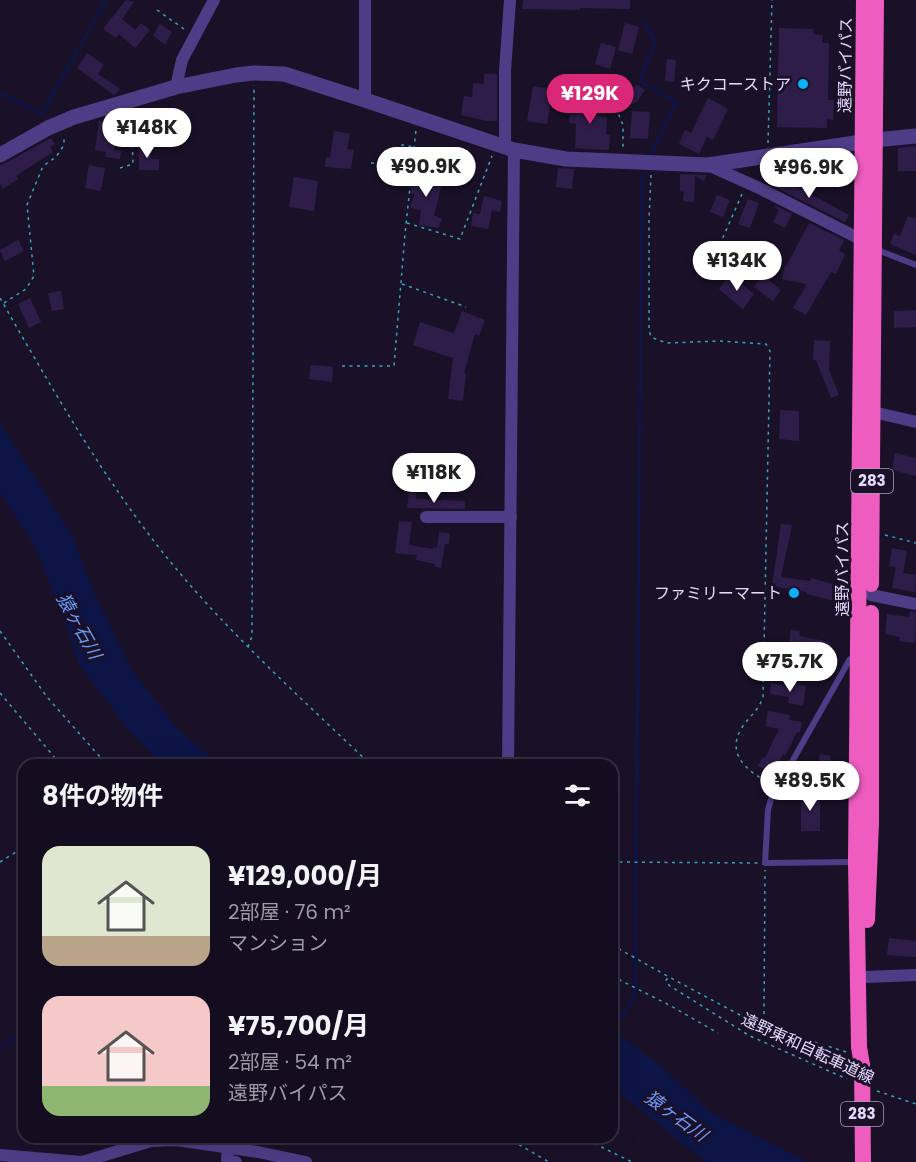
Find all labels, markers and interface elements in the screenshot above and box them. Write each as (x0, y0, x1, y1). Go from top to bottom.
street label: 遠野バイパス (833, 17, 858, 113)
place label: キクコーストア (680, 73, 791, 96)
pin: ¥129K (548, 74, 632, 125)
marker: キクコーストア (796, 77, 810, 91)
text: ¥129K (561, 79, 619, 107)
pin: ¥148K (105, 108, 189, 159)
text: ¥148K (116, 113, 178, 141)
pin: ¥90.9K (377, 147, 475, 198)
pin: ¥96.9K (760, 148, 858, 199)
text: ¥90.9K (391, 152, 461, 180)
text: ¥96.9K (774, 153, 844, 181)
pin: ¥134K (695, 241, 779, 292)
text: ¥134K (707, 246, 767, 274)
pin: ¥118K (392, 453, 476, 504)
text: ¥118K (406, 458, 462, 486)
road number: 283 (851, 469, 893, 493)
street label: 遠野バイパス (831, 521, 854, 617)
place label: ファミリーマート (654, 582, 782, 605)
marker: ファミリーマート (787, 586, 801, 600)
water label: 猿ヶ石川 (51, 588, 109, 665)
pin: ¥75.7K (741, 642, 839, 693)
text: ¥75.7K (756, 647, 824, 675)
pin: ¥89.5K (761, 761, 859, 812)
text: ¥89.5K (774, 766, 846, 794)
text: 8件の物件 (42, 778, 163, 814)
icon: filters (561, 779, 594, 812)
text: ¥129,000/月 (228, 858, 382, 894)
icon: home (90, 870, 162, 942)
text: 2部屋 · 76 m² (228, 898, 351, 926)
text: マンション (228, 929, 328, 957)
text: ¥75,700/月 (228, 1008, 369, 1044)
street label: 遠野東和自転車道線 (738, 1008, 878, 1089)
icon: home (90, 1020, 162, 1092)
text: 2部屋 · 54 m² (228, 1048, 352, 1076)
text: 遠野バイパス (228, 1079, 348, 1107)
water label: 猿ヶ石川 (640, 1084, 714, 1148)
road number: 283 (841, 1102, 883, 1126)

